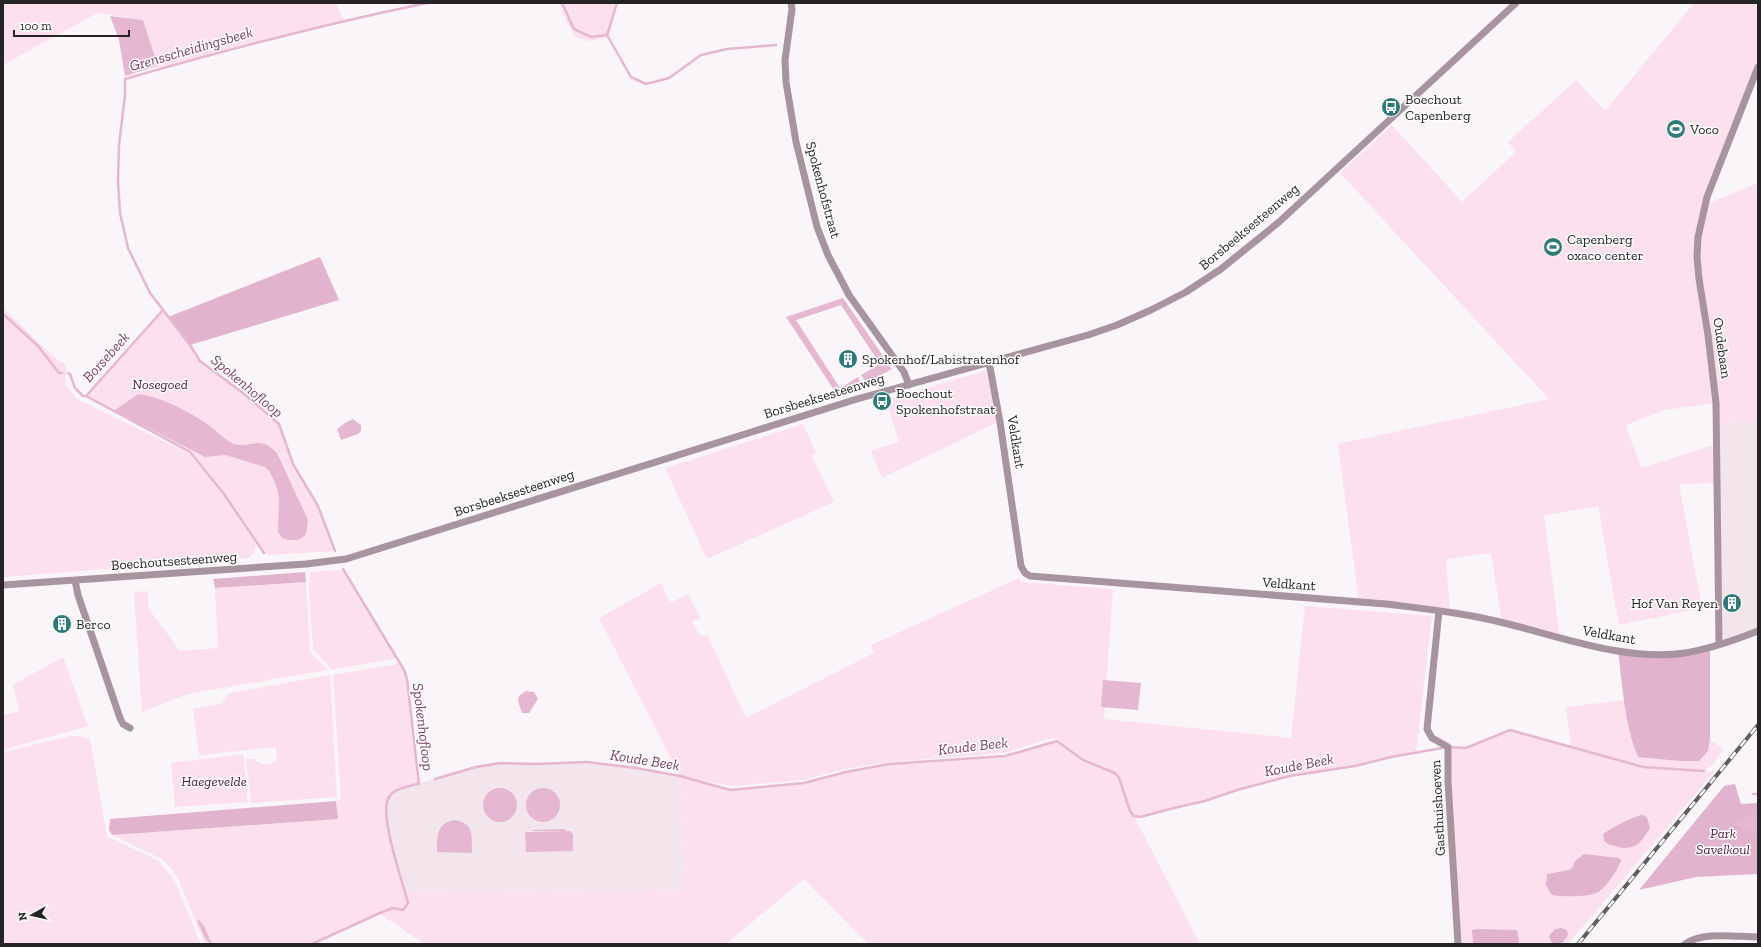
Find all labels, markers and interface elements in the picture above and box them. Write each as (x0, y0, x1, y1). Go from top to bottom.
scale bar (14, 12, 129, 38)
text: 100 m (20, 19, 52, 33)
water label: Grensscheidingsbeek (127, 23, 255, 75)
place label: Boechout Capenberg (1405, 91, 1471, 124)
bus stop icon: Boechout Capenberg (1380, 96, 1402, 118)
sports icon: Voco (1665, 118, 1687, 140)
place label: Voco (1689, 121, 1719, 138)
street label: Spokenhofstraat (802, 140, 844, 241)
street label: Borsbeeksesteenweg (1196, 180, 1303, 274)
place label: Capenberg oxaco center (1567, 231, 1644, 264)
sports icon: Capenberg oxaco center (1542, 236, 1564, 258)
street label: Oudebaan (1709, 316, 1735, 380)
water label: Borsebeek (79, 328, 133, 386)
building icon: Spokenhof/Labistratenhof (837, 348, 859, 370)
water label: Spokenhofloop (207, 351, 287, 421)
place label: Spokenhof/Labistratenhof (862, 351, 1021, 368)
street label: Borsbeeksesteenweg (762, 369, 887, 422)
park label: Nosegoed (132, 376, 188, 393)
place label: Boechout Spokenhofstraat (896, 385, 996, 418)
bus stop icon: Boechout Spokenhofstraat (871, 390, 893, 412)
street label: Veldkant (1003, 413, 1029, 470)
street label: Borsbeeksesteenweg (452, 465, 577, 520)
street label: Boechoutsesteenweg (110, 548, 238, 574)
street label: Veldkant (1261, 574, 1317, 594)
building icon: Hof Van Reyen (1721, 592, 1743, 614)
place label: Hof Van Reyen (1631, 595, 1718, 612)
building icon: Berco (51, 613, 73, 635)
place label: Berco (76, 616, 111, 633)
street label: Veldkant (1580, 622, 1638, 648)
water label: Spokenhofloop (409, 682, 437, 772)
water label: Koude Beek (937, 733, 1009, 759)
water label: Koude Beek (609, 746, 681, 774)
water label: Koude Beek (1263, 749, 1335, 781)
street label: Gasthuishoeven (1427, 759, 1449, 857)
park label: Haegevelde (181, 773, 247, 790)
park label: Park Savelkoul (1696, 825, 1750, 858)
north arrow (12, 895, 52, 935)
text: N (15, 911, 30, 921)

